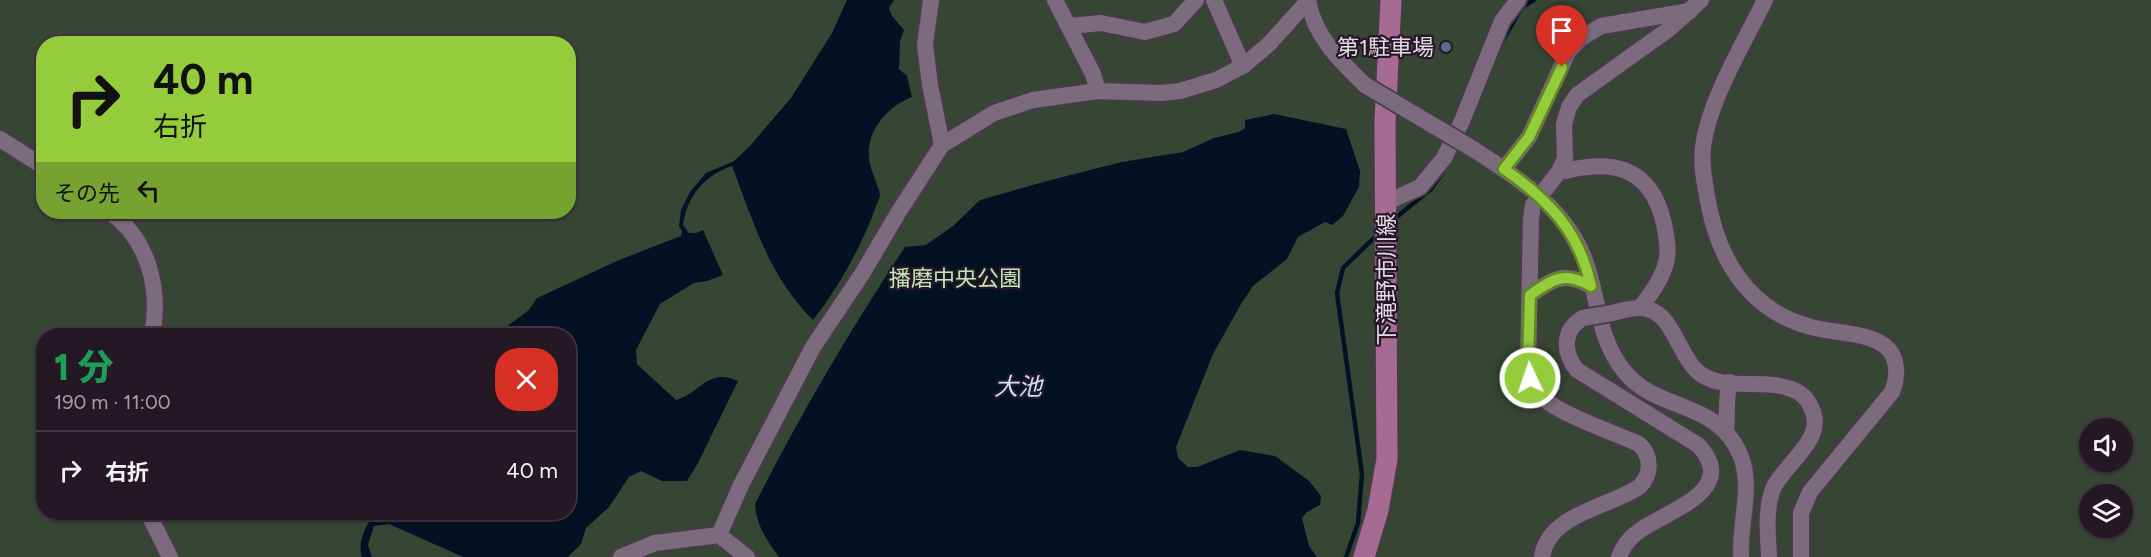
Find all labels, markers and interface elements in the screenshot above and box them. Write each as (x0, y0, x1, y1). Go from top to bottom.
pin (1536, 5, 1587, 67)
icon: arrive (1545, 14, 1578, 47)
place label: 第1駐車場 (1337, 34, 1434, 61)
marker: 第1駐車場 (1439, 40, 1453, 54)
text: 40 m (153, 54, 253, 105)
icon: right (54, 60, 132, 138)
text: 右折 (153, 110, 207, 143)
icon: left (132, 174, 165, 207)
text: その先 (54, 180, 120, 207)
street label: 下滝野市川線 (1373, 214, 1400, 346)
park label: 播磨中央公園 (889, 265, 1021, 292)
text: 1 分 (54, 346, 114, 389)
position arrow (1498, 346, 1562, 410)
button: close (495, 348, 558, 411)
water label: 大池 (994, 372, 1044, 401)
text: 190 m · 11:00 (54, 390, 171, 414)
map controls (2079, 418, 2133, 538)
button: sound (2079, 418, 2133, 472)
icon: right (54, 454, 87, 487)
text: 40 m (506, 457, 558, 484)
text: 右折 (105, 459, 149, 486)
button: layers (2079, 484, 2133, 538)

